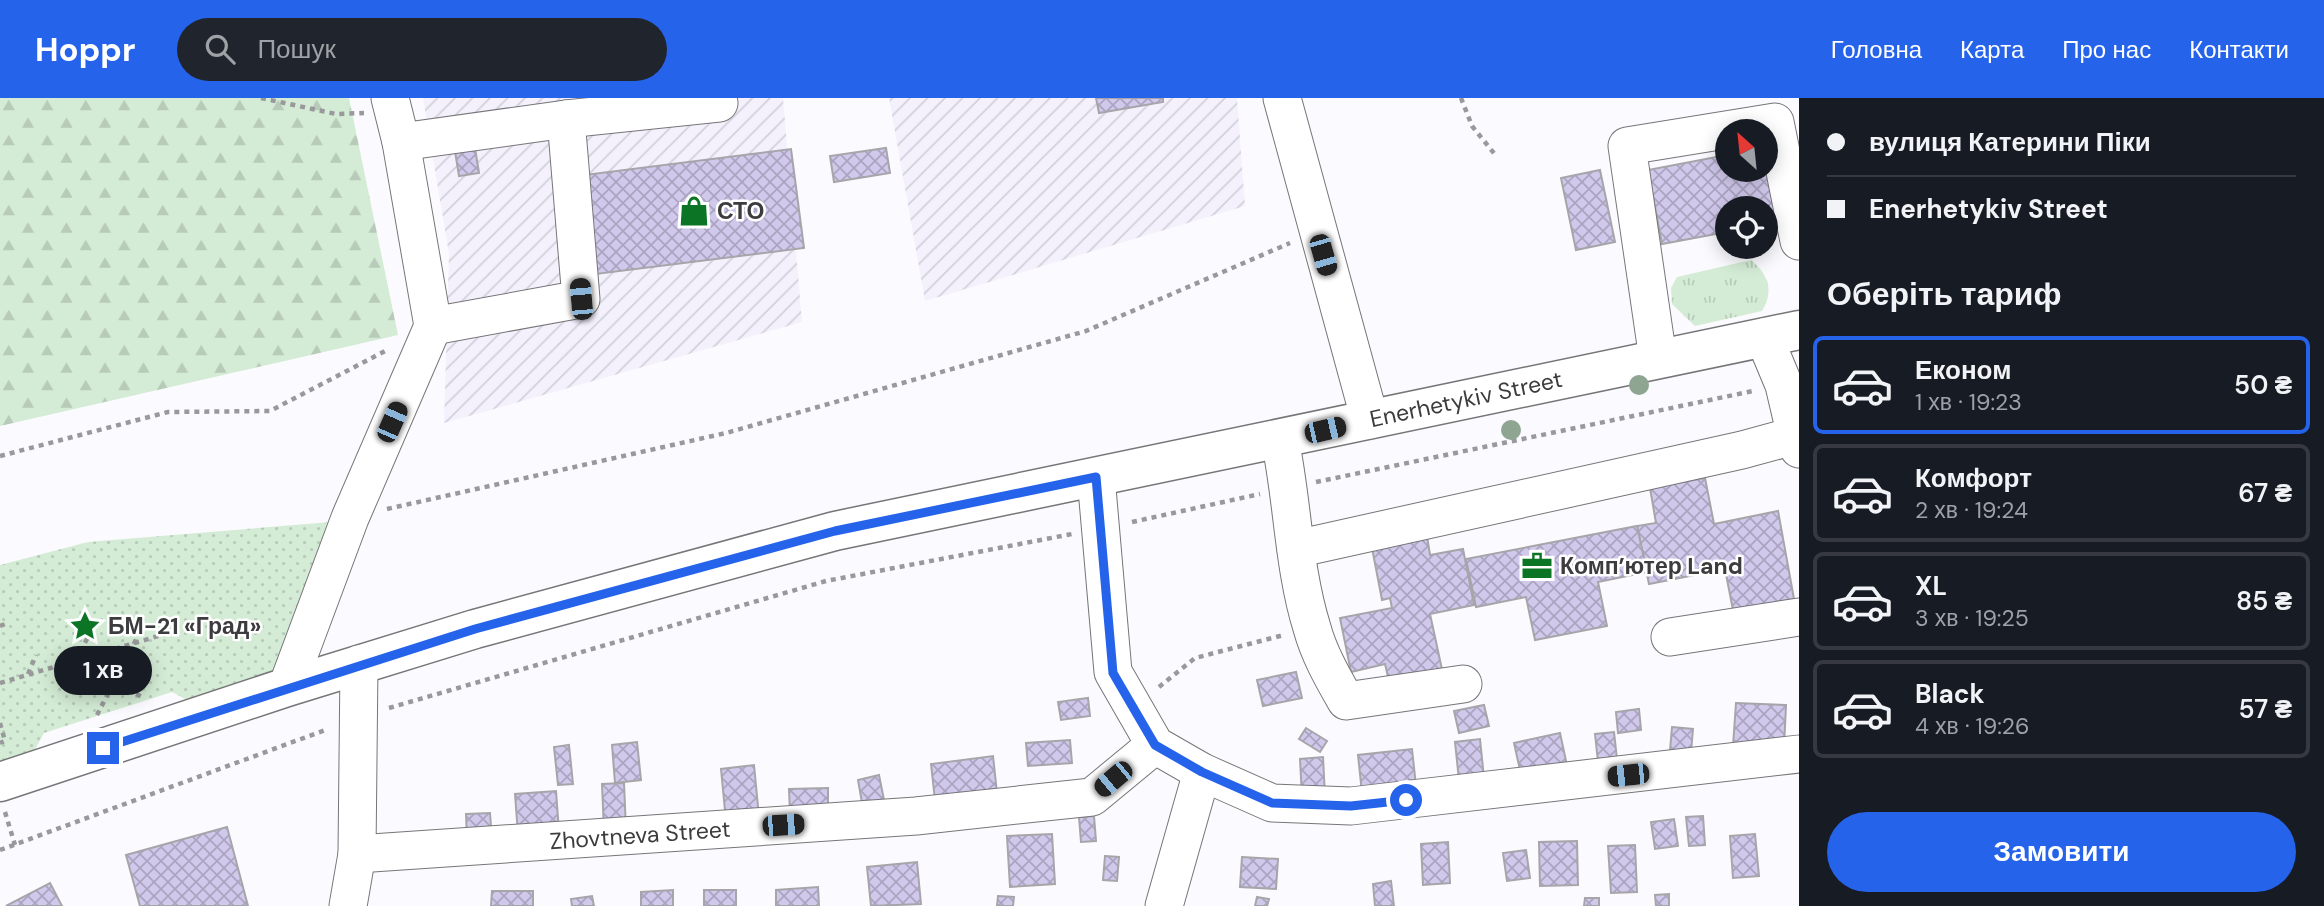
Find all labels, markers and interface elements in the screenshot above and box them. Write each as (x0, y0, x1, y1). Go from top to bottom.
search box (177, 18, 667, 81)
text: Hoppr (35, 28, 135, 71)
icon: search (201, 30, 239, 68)
text: Пошук (257, 32, 336, 66)
text: Головна (1831, 34, 1922, 65)
text: Карта (1960, 34, 2024, 65)
text: Про нас (2062, 34, 2151, 65)
text: Контакти (2189, 34, 2289, 65)
north arrow (1715, 119, 1778, 182)
map controls (1715, 119, 1778, 259)
text: вулиця Катерини Піки (1869, 125, 2151, 159)
text: Enerhetykiv Street (1869, 192, 2108, 226)
shop icon: СТО (677, 194, 711, 228)
place label: СТО (717, 196, 764, 226)
button: locate (1715, 196, 1778, 259)
car (1308, 232, 1339, 278)
text: Оберіть тариф (1827, 273, 2061, 315)
car (569, 277, 594, 321)
text: Економ (1915, 353, 2011, 387)
icon: car (1831, 354, 1894, 417)
street label: Enerhetykiv Street (1367, 364, 1565, 434)
text: 50 ₴ (2234, 368, 2292, 402)
text: 1 хв · 19:23 (1915, 387, 2022, 417)
car (374, 399, 411, 445)
car (1303, 415, 1348, 445)
text: Комфорт (1915, 461, 2032, 495)
icon: car (1831, 462, 1894, 525)
text: 67 ₴ (2238, 476, 2292, 510)
text: 2 хв · 19:24 (1915, 495, 2028, 525)
office icon: Комп’ютер Land (1520, 549, 1554, 583)
place label: Комп’ютер Land (1560, 551, 1743, 581)
text: XL (1915, 569, 1947, 603)
icon: car (1831, 570, 1894, 633)
text: 85 ₴ (2236, 584, 2292, 618)
text: 3 хв · 19:25 (1915, 603, 2029, 633)
place icon: БМ-21 «Град» (68, 609, 102, 643)
place label: БМ-21 «Град» (108, 611, 261, 641)
callout: 1 хв (54, 646, 152, 696)
text: 1 хв (83, 655, 123, 685)
text: Black (1915, 677, 1985, 711)
icon: car (1831, 678, 1894, 741)
text: 57 ₴ (2239, 692, 2292, 726)
text: 4 хв · 19:26 (1915, 711, 2030, 741)
route end (87, 732, 119, 764)
car (1091, 757, 1136, 801)
car (1607, 762, 1650, 788)
route start (1390, 784, 1422, 816)
button: Замовити (1827, 812, 2296, 892)
car (762, 813, 805, 837)
street label: Zhovtneva Street (549, 814, 731, 856)

